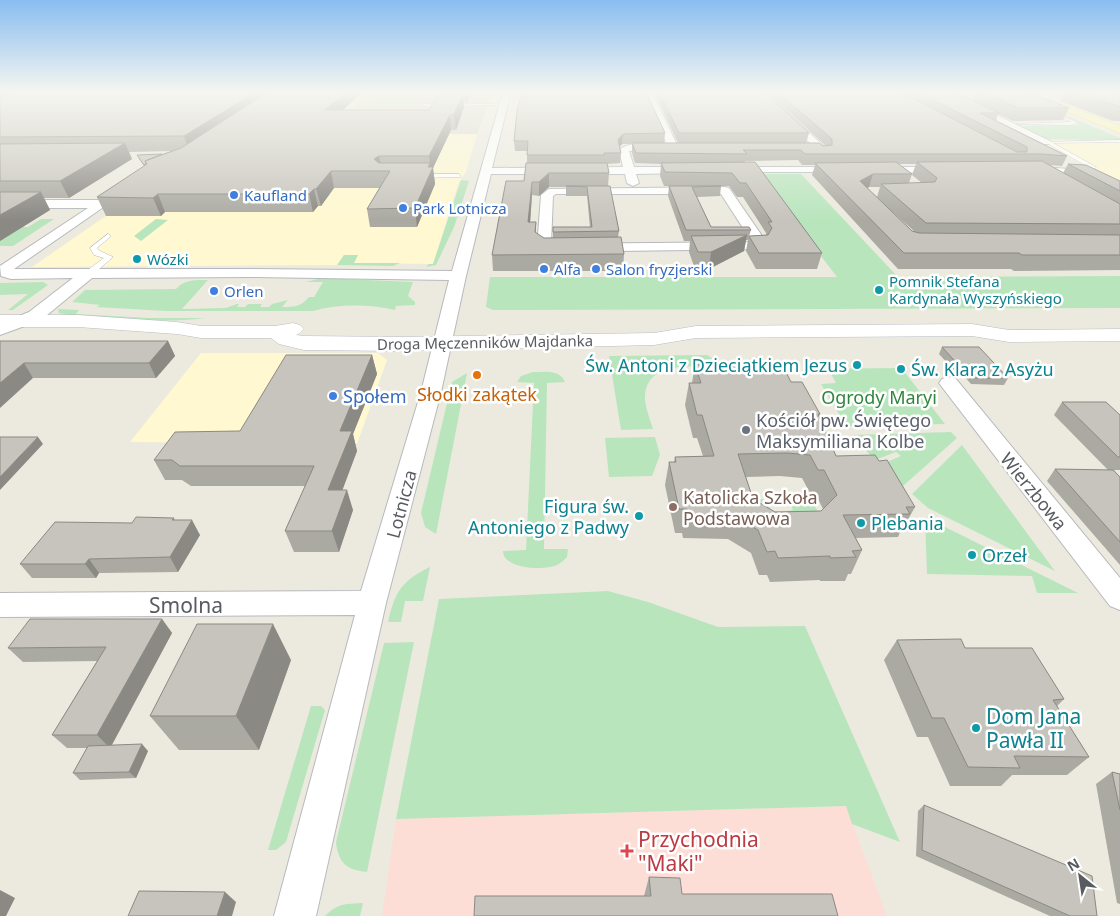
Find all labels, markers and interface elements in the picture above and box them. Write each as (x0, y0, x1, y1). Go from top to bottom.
place label: Kaufland (244, 185, 307, 205)
marker: Kaufland (228, 189, 240, 201)
place label: Park Lotnicza (413, 198, 507, 218)
marker: Park Lotnicza (397, 202, 409, 214)
place label: Wózki (147, 249, 189, 269)
marker: Wózki (131, 253, 143, 265)
place label: Alfa (554, 259, 581, 279)
place label: Salon fryzjerski (606, 259, 712, 279)
marker: Alfa (538, 263, 550, 275)
marker: Salon fryzjerski (590, 263, 602, 275)
place label: Pomnik Stefana Kardynała Wyszyńskiego (889, 271, 1062, 308)
place label: Orlen (224, 281, 264, 301)
marker: Pomnik Stefana Kardynała Wyszyńskiego (873, 284, 885, 296)
marker: Orlen (208, 285, 220, 297)
street label: Droga Męczenników Majdanka (377, 330, 593, 354)
place label: Św. Antoni z Dzieciątkiem Jezus (585, 353, 847, 377)
place label: Św. Klara z Asyżu (911, 357, 1054, 381)
marker: Św. Antoni z Dzieciątkiem Jezus (851, 359, 863, 371)
marker: Św. Klara z Asyżu (895, 363, 907, 375)
marker: Słodki zakątek (471, 369, 483, 381)
place label: Słodki zakątek (417, 382, 537, 406)
place label: Społem (343, 384, 406, 408)
park label: Ogrody Maryi (821, 385, 937, 409)
marker: Społem (327, 390, 339, 402)
place label: Kościół pw. Świętego Maksymiliana Kolbe (756, 408, 931, 453)
marker: Kościół pw. Świętego Maksymiliana Kolbe (740, 424, 752, 436)
street label: Wierzbowa (995, 447, 1073, 535)
street label: Lotnicza (380, 467, 422, 541)
place label: Katolicka Szkoła Podstawowa (683, 485, 818, 530)
place label: Figura św. Antoniego z Padwy (468, 494, 630, 539)
marker: Katolicka Szkoła Podstawowa (667, 501, 679, 513)
marker: Figura św. Antoniego z Padwy (633, 510, 645, 522)
place label: Plebania (871, 511, 944, 535)
marker: Plebania (855, 517, 867, 529)
place label: Orzeł (982, 543, 1027, 567)
marker: Orzeł (966, 549, 978, 561)
street label: Smolna (149, 591, 223, 619)
place label: Dom Jana Pawła II (986, 702, 1081, 754)
marker: Dom Jana Pawła II (970, 722, 982, 734)
place label: Przychodnia "Maki" (638, 825, 759, 877)
marker: Przychodnia "Maki" (620, 844, 634, 858)
north arrow (1055, 851, 1105, 901)
text: N (1064, 853, 1083, 875)

